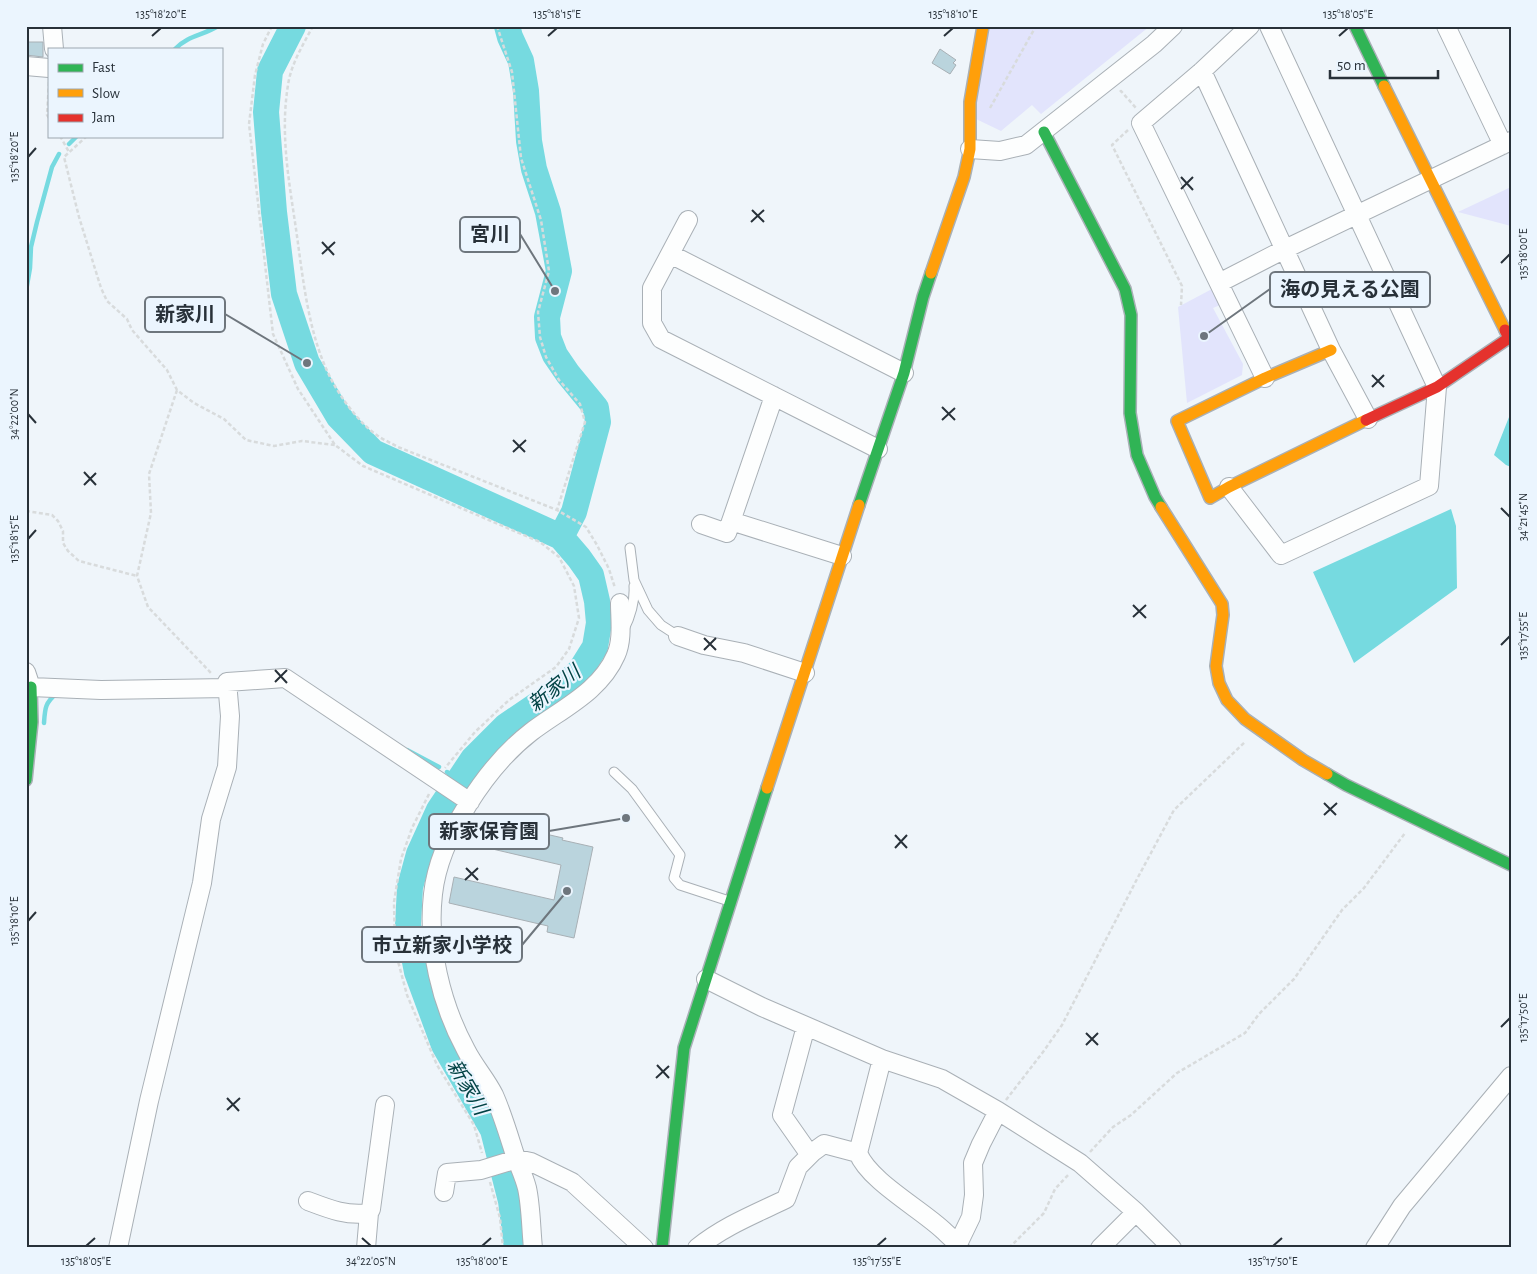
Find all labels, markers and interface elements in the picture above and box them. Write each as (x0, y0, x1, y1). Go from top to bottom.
text: 135°18'20"E (136, 8, 186, 20)
text: 135°18'15"E (533, 8, 581, 20)
text: 135°18'10"E (928, 8, 978, 20)
text: 135°18'05"E (1323, 8, 1373, 20)
legend (48, 48, 222, 138)
scale bar (1330, 48, 1437, 80)
text: 50 m (1337, 58, 1366, 73)
text: Fast (92, 60, 116, 75)
text: Slow (92, 86, 120, 101)
text: Jam (92, 110, 115, 125)
text: 135°18'20"E (8, 132, 20, 182)
callout: 宮川 (460, 217, 520, 252)
text: 宮川 (470, 224, 510, 245)
text: 135°18'00"E (1517, 228, 1529, 280)
callout: 海の見える公園 (1270, 272, 1430, 307)
text: 海の見える公園 (1280, 278, 1420, 300)
callout: 新家川 (145, 297, 225, 332)
text: 新家川 (155, 304, 215, 325)
text: 34°22'00"N (8, 388, 20, 440)
text: 34°21'45"N (1517, 493, 1529, 541)
text: 135°18'15"E (8, 515, 20, 563)
text: 135°17'55"E (1517, 612, 1529, 660)
water label: 新家川 (524, 660, 586, 715)
callout: 新家保育園 (429, 814, 549, 849)
text: 新家保育園 (439, 821, 539, 842)
text: 135°18'10"E (8, 896, 20, 946)
callout: 市立新家小学校 (362, 927, 522, 962)
text: 市立新家小学校 (372, 934, 512, 956)
text: 135°17'50"E (1517, 993, 1529, 1043)
water label: 新家川 (443, 1056, 493, 1120)
text: 135°18'05"E (61, 1255, 111, 1267)
text: 34°22'05"N (346, 1255, 396, 1267)
text: 135°18'00"E (456, 1255, 508, 1267)
text: 135°17'55"E (853, 1255, 901, 1267)
text: 135°17'50"E (1248, 1255, 1298, 1267)

